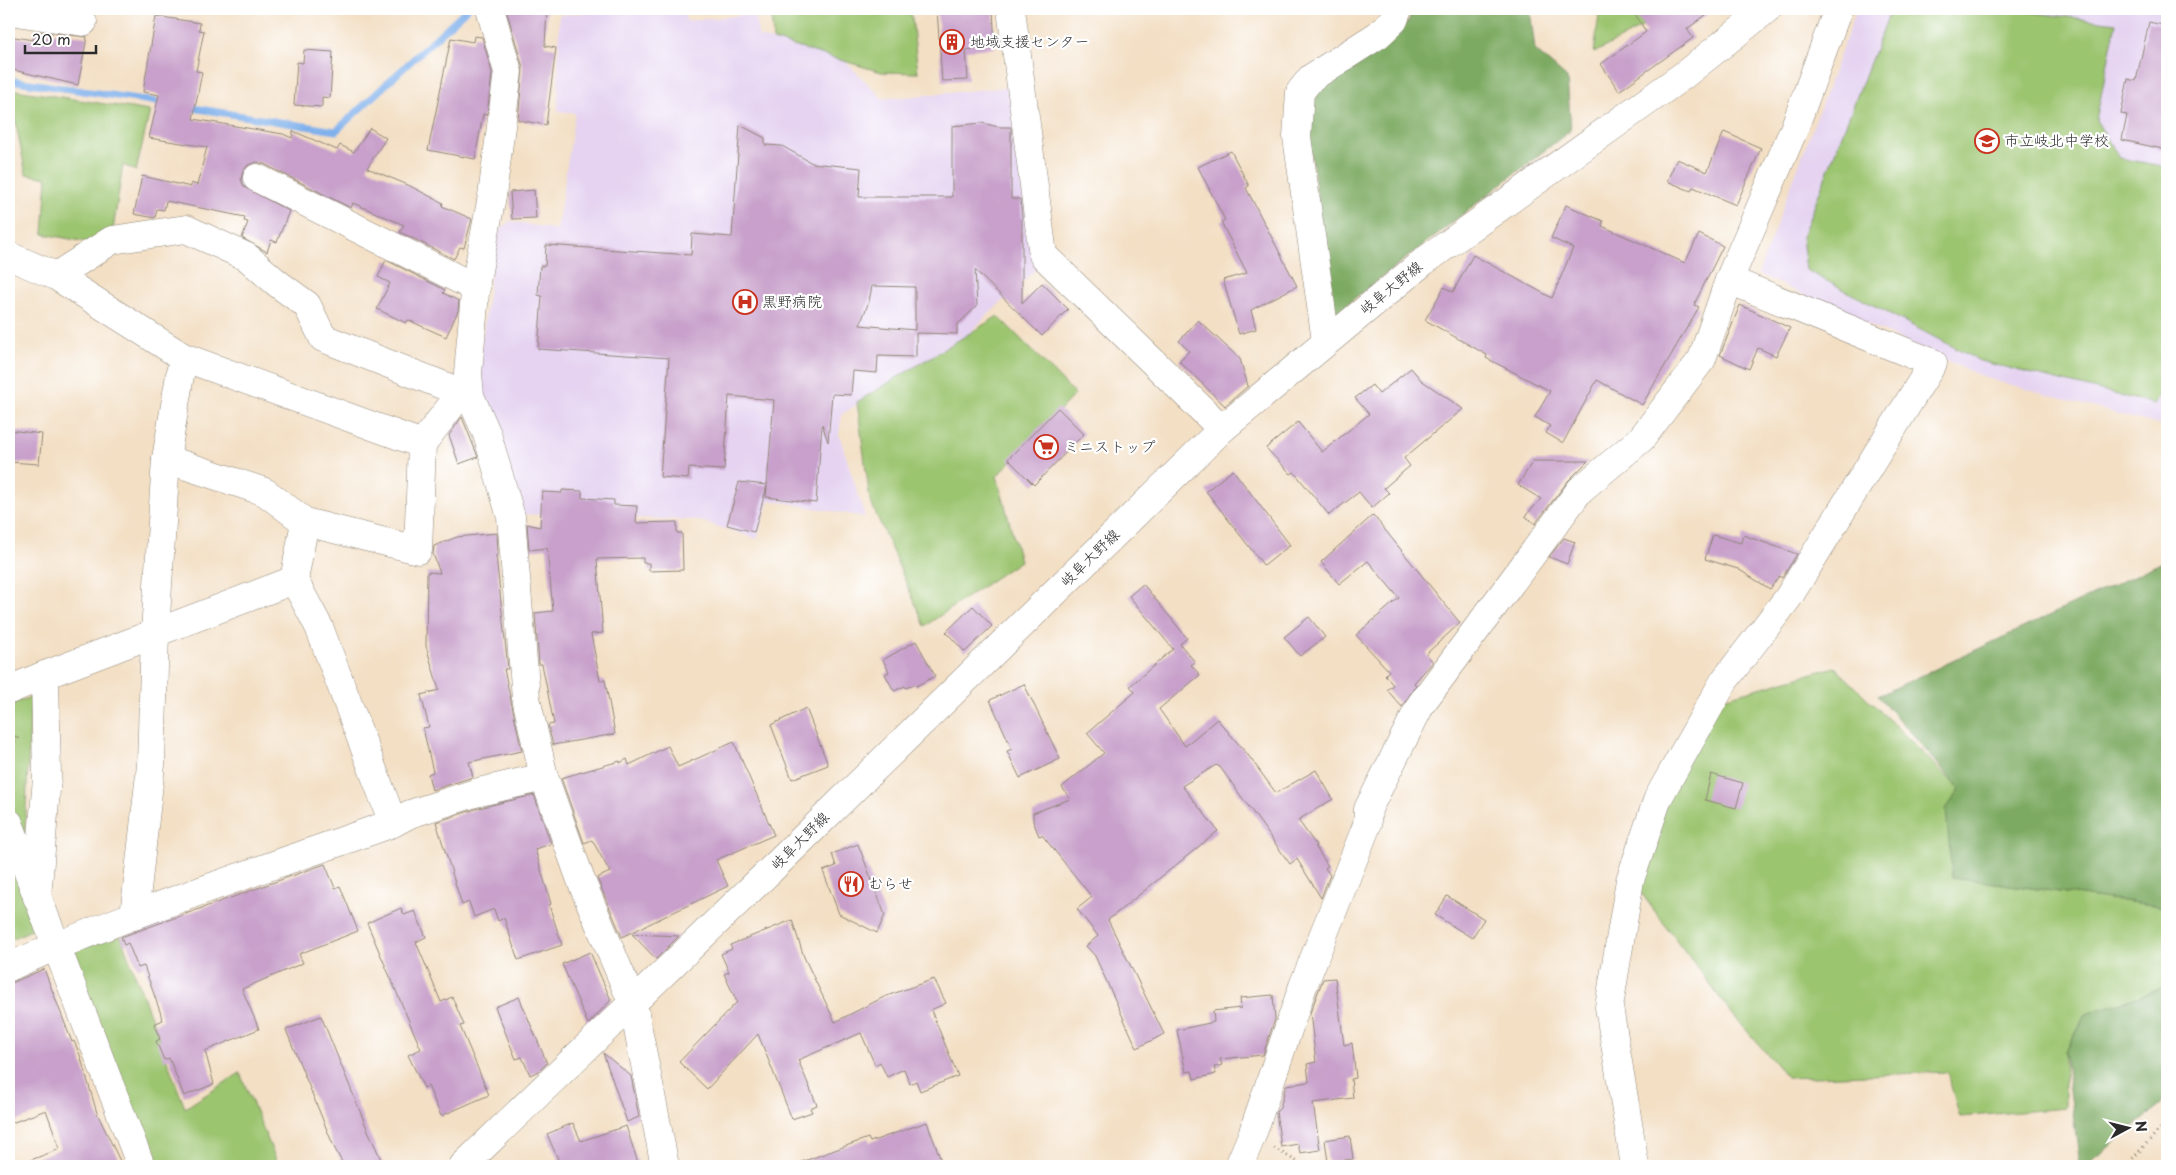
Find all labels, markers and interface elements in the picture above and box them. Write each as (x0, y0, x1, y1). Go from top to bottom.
scale bar (25, 22, 96, 54)
text: 20 m (32, 27, 71, 50)
building icon: 地域支援センター (939, 29, 965, 55)
place label: 地域支援センター (970, 29, 1089, 52)
school or university icon: 市立岐北中学校 (1974, 128, 2000, 154)
place label: 市立岐北中学校 (2004, 128, 2109, 151)
street label: 岐阜大野線 (1354, 254, 1426, 319)
hospital icon: 黒野病院 (732, 289, 758, 315)
place label: 黒野病院 (762, 289, 822, 312)
supermarket icon: ミニストップ (1033, 434, 1059, 460)
place label: ミニストップ (1064, 434, 1156, 457)
street label: 岐阜大野線 (1054, 523, 1124, 591)
street label: 岐阜大野線 (764, 805, 834, 875)
restaurant icon: むらせ (838, 871, 864, 897)
place label: むらせ (868, 871, 913, 894)
north arrow (2104, 1102, 2154, 1152)
text: N (2130, 1120, 2152, 1133)

